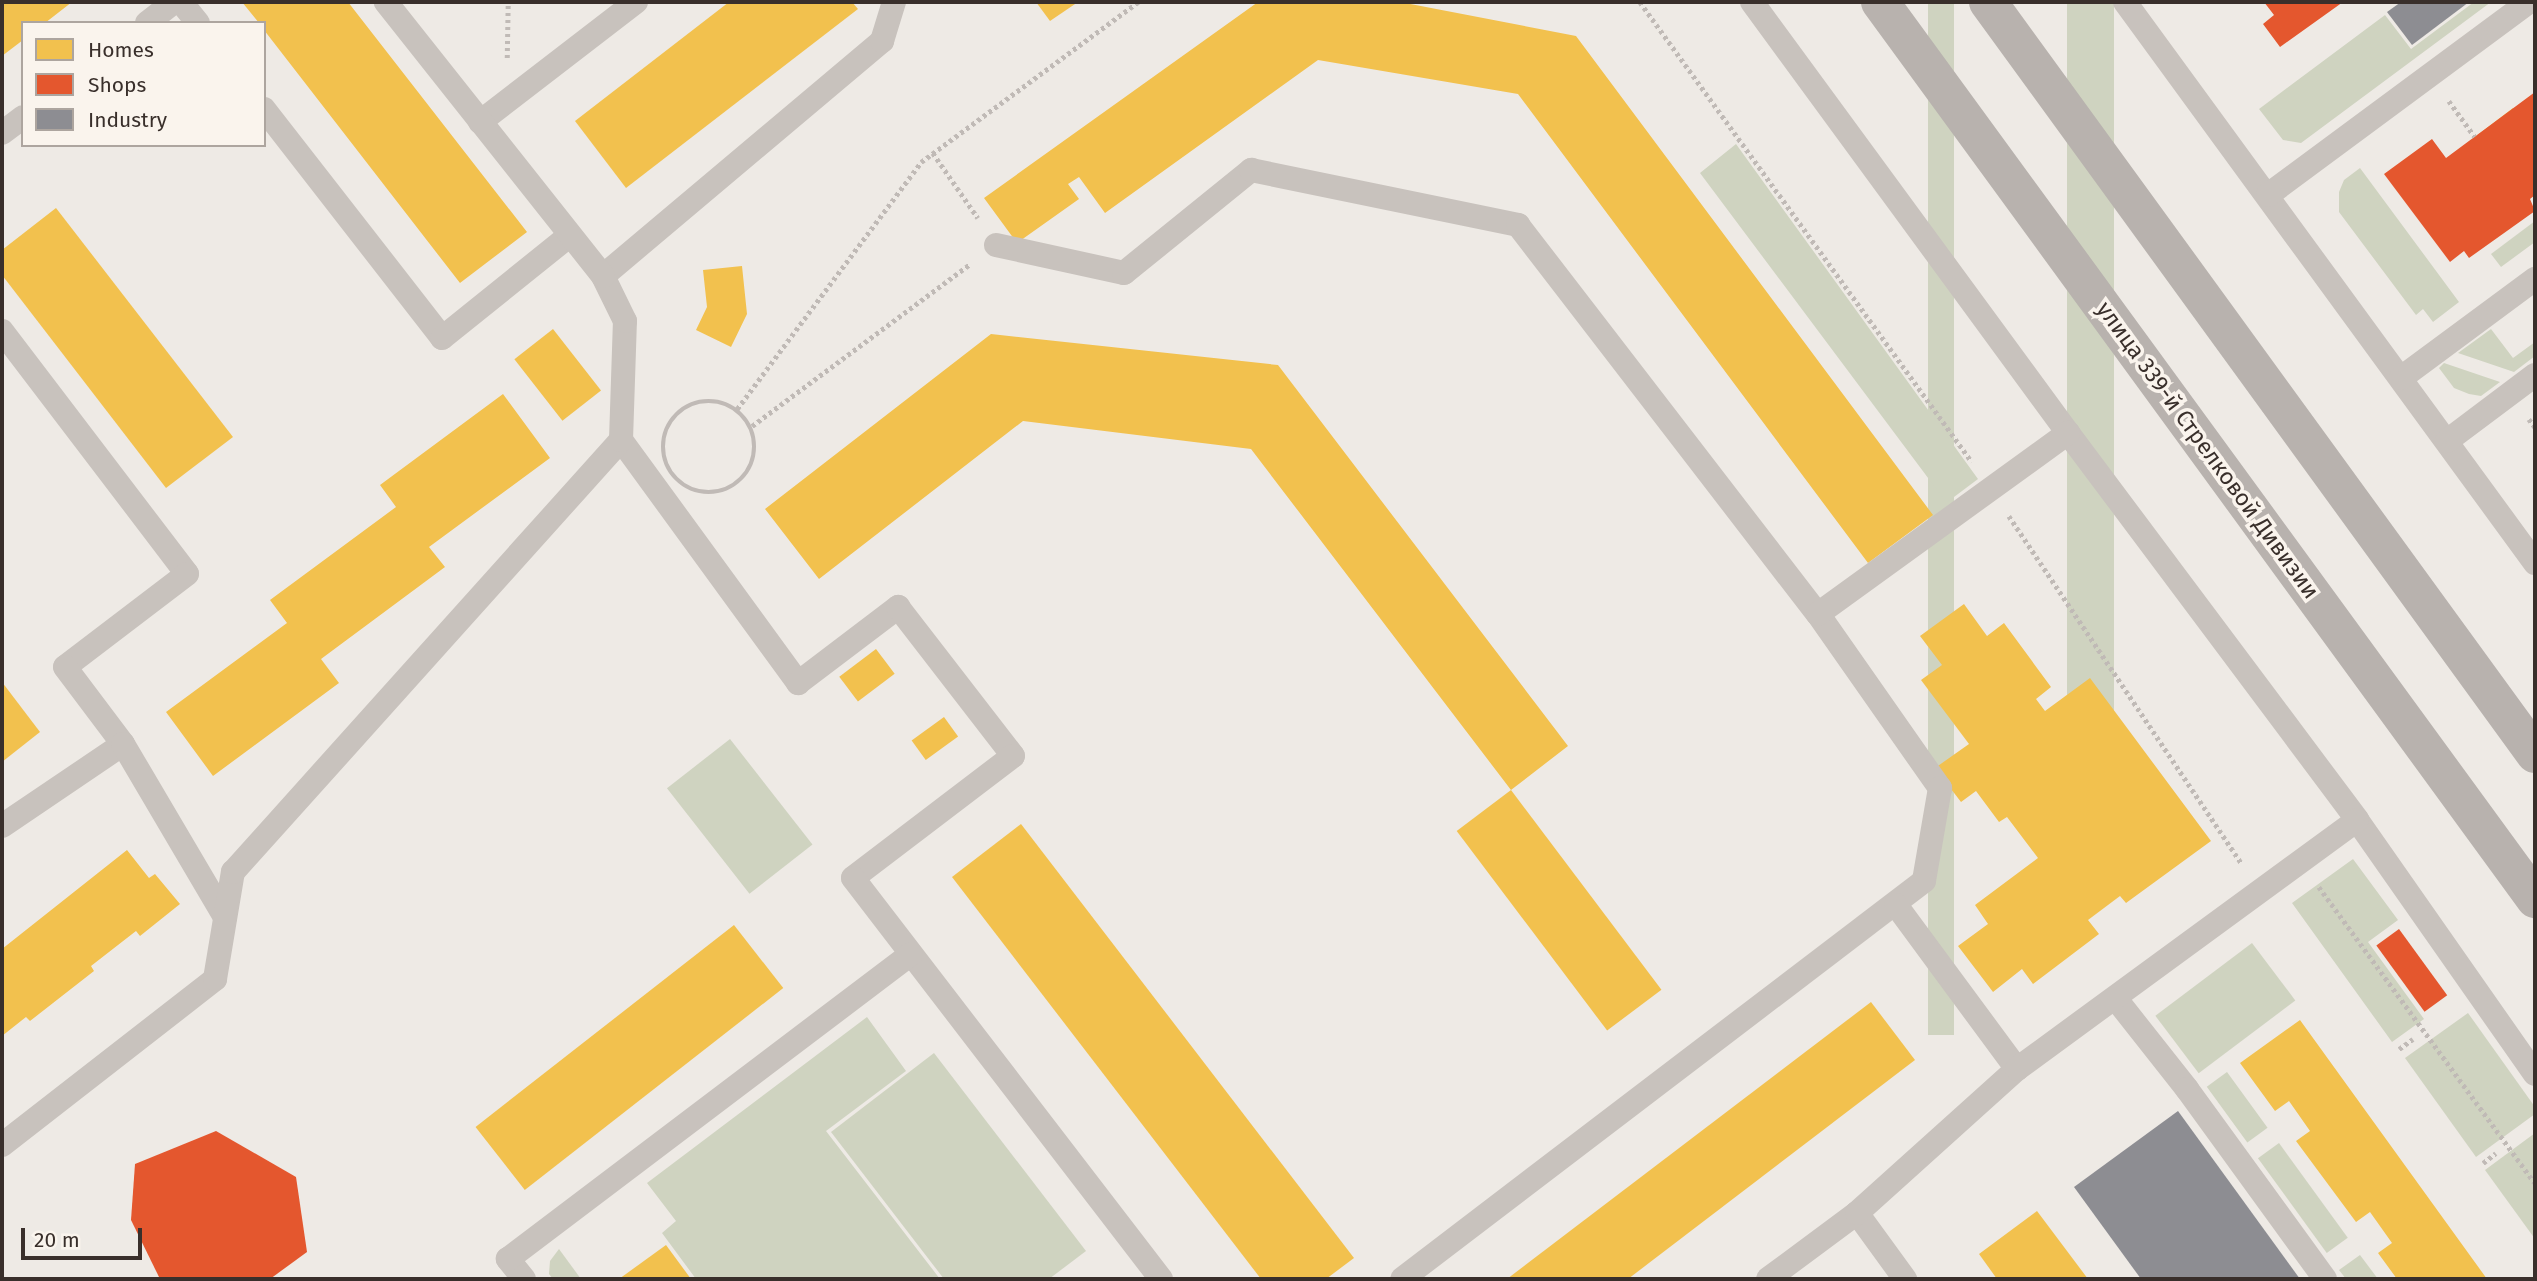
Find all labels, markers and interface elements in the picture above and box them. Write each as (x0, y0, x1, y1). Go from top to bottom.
legend (21, 21, 266, 147)
text: Homes (88, 37, 154, 63)
text: Shops (88, 72, 146, 98)
text: Industry (88, 107, 167, 133)
street label: улица 339-й Стрелковой Дивизии (2091, 296, 2325, 604)
scale bar (24, 1214, 145, 1258)
text: 20 m (34, 1227, 80, 1253)

